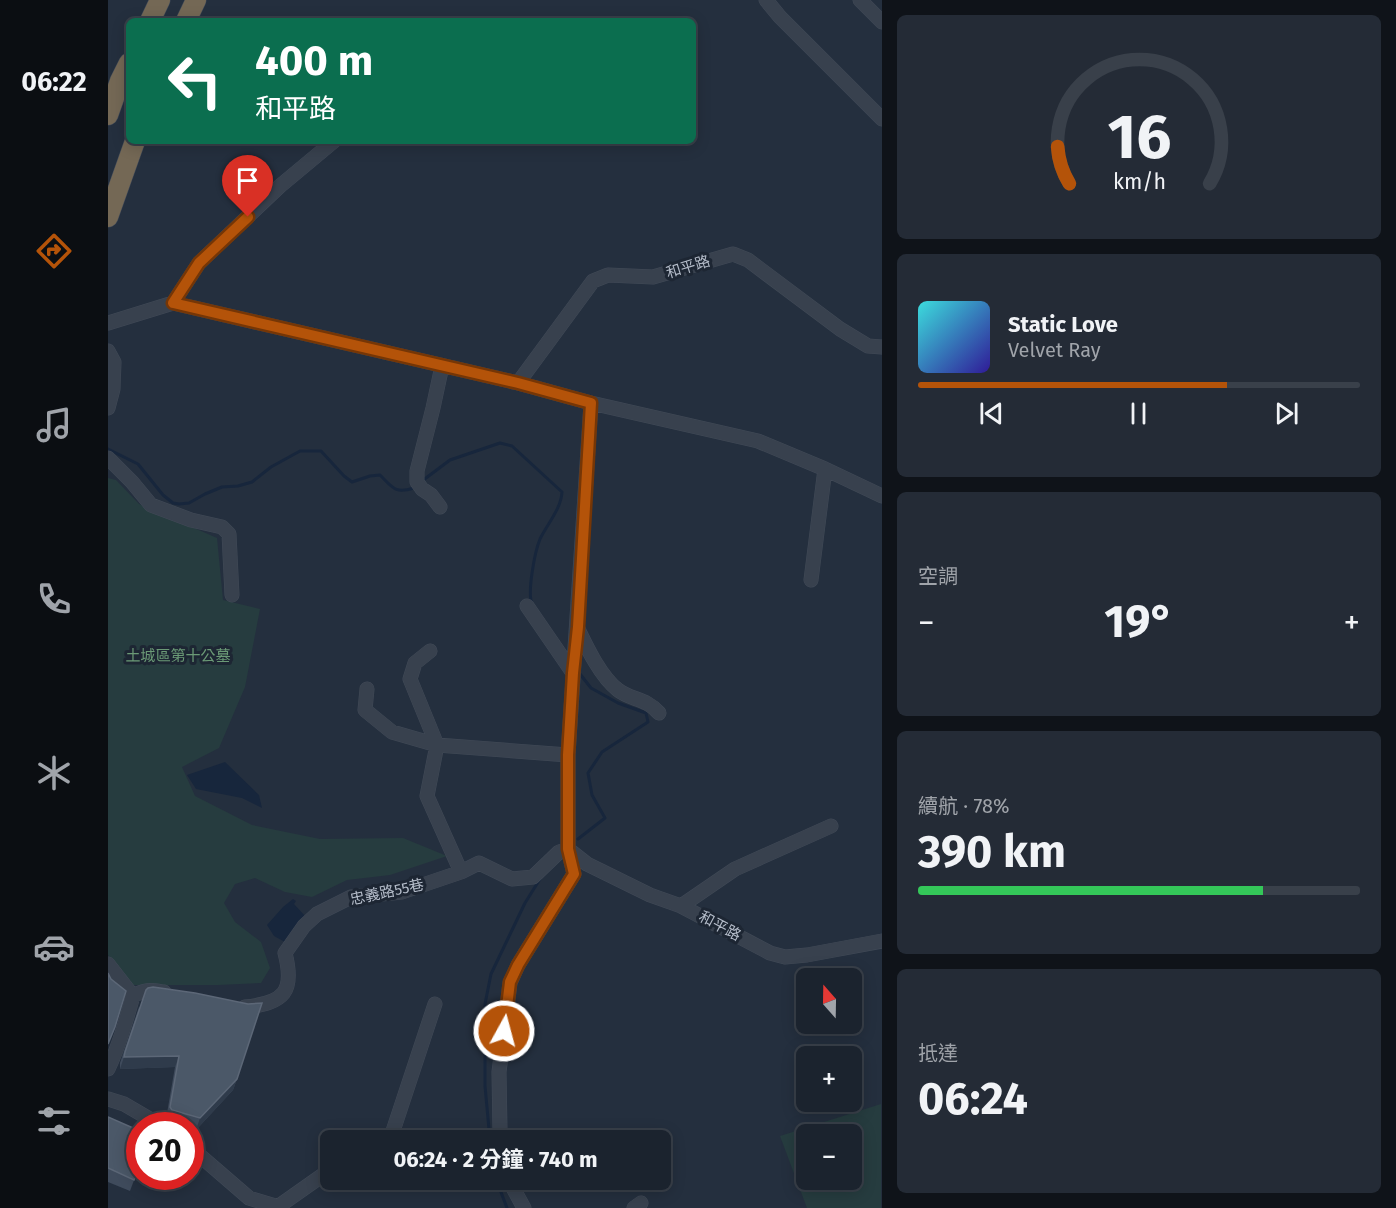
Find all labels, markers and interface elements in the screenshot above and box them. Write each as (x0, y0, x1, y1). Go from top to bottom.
text: 400 m (255, 36, 373, 86)
icon: left (156, 42, 234, 120)
text: 06:22 (21, 66, 87, 98)
text: 和平路 (255, 93, 336, 125)
text: 16 (1107, 100, 1171, 175)
pin (222, 155, 273, 217)
icon: arrive (231, 164, 264, 197)
text: km/h (1112, 169, 1166, 195)
icon: directions (33, 230, 75, 272)
street label: 和平路 (664, 252, 712, 282)
text: Static Love (1008, 311, 1118, 338)
text: Velvet Ray (1008, 338, 1101, 362)
icon: previous (975, 397, 1008, 430)
icon: pause (1122, 397, 1155, 430)
icon: next (1270, 397, 1303, 430)
icon: music (33, 404, 75, 446)
text: 空調 (918, 564, 958, 588)
icon: phone (33, 578, 75, 620)
text: 19° (1104, 595, 1174, 649)
text: − (918, 603, 935, 643)
text: + (1344, 603, 1360, 643)
park label: 土城區第十公墓 (125, 647, 231, 665)
icon: climate (33, 752, 75, 794)
text: 續航 · 78% (918, 794, 1009, 818)
text: 390 km (918, 825, 1066, 879)
street label: 忠義路55巷 (348, 875, 426, 909)
street label: 和平路 (696, 907, 744, 945)
icon: car (33, 926, 75, 968)
north arrow (796, 968, 862, 1034)
map controls (796, 968, 862, 1190)
position arrow (472, 999, 536, 1063)
text: 抵達 (918, 1041, 958, 1065)
button: + (796, 1046, 862, 1112)
text: 06:24 (918, 1072, 1028, 1126)
icon: filters (33, 1100, 75, 1142)
speed limit sign: 20 (126, 1112, 204, 1190)
button: − (796, 1124, 862, 1190)
text: 06:24 · 2 分鐘 · 740 m (393, 1146, 598, 1173)

